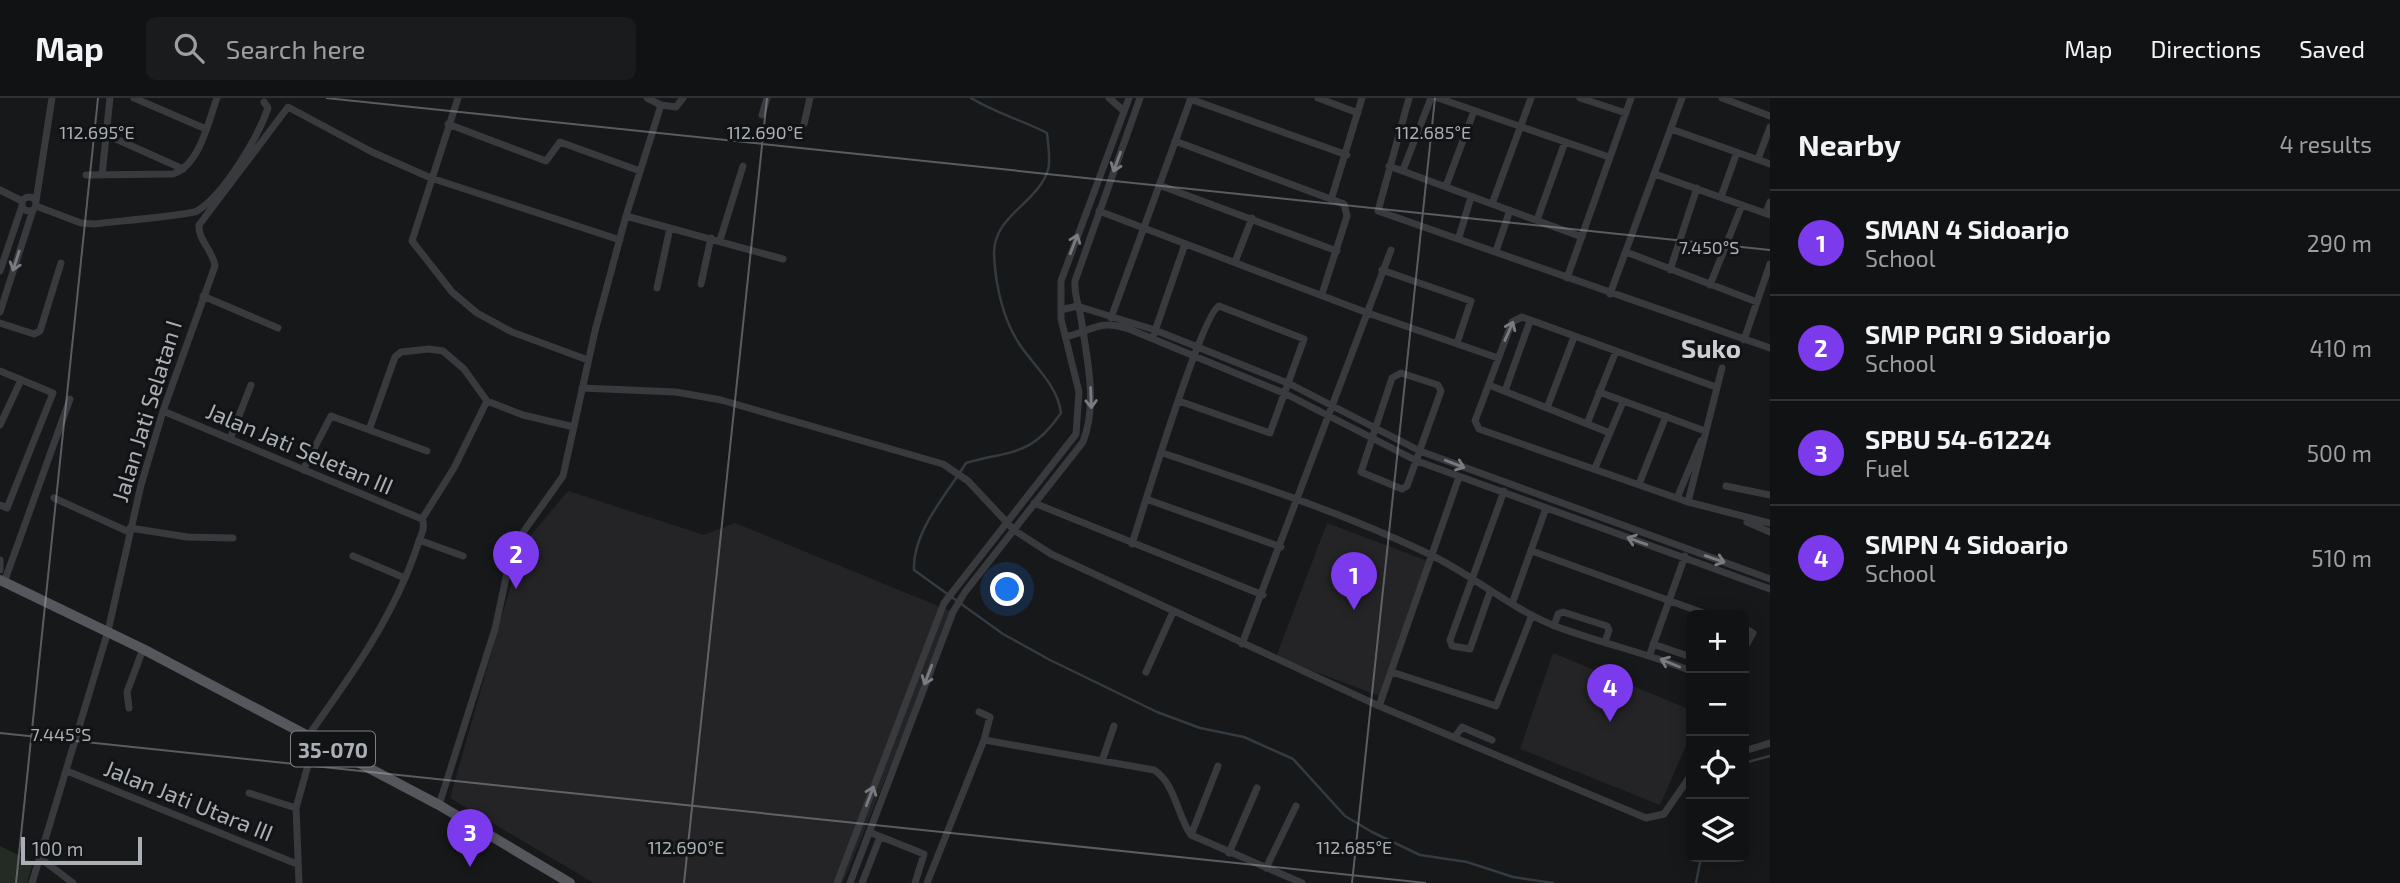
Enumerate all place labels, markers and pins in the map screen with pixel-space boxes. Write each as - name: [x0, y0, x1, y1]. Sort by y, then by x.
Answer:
- pin: 2: [493, 531, 539, 589]
- pin: 1: [1331, 552, 1377, 610]
- pin: 4: [1587, 664, 1633, 722]
- pin: 3: [447, 809, 493, 867]

